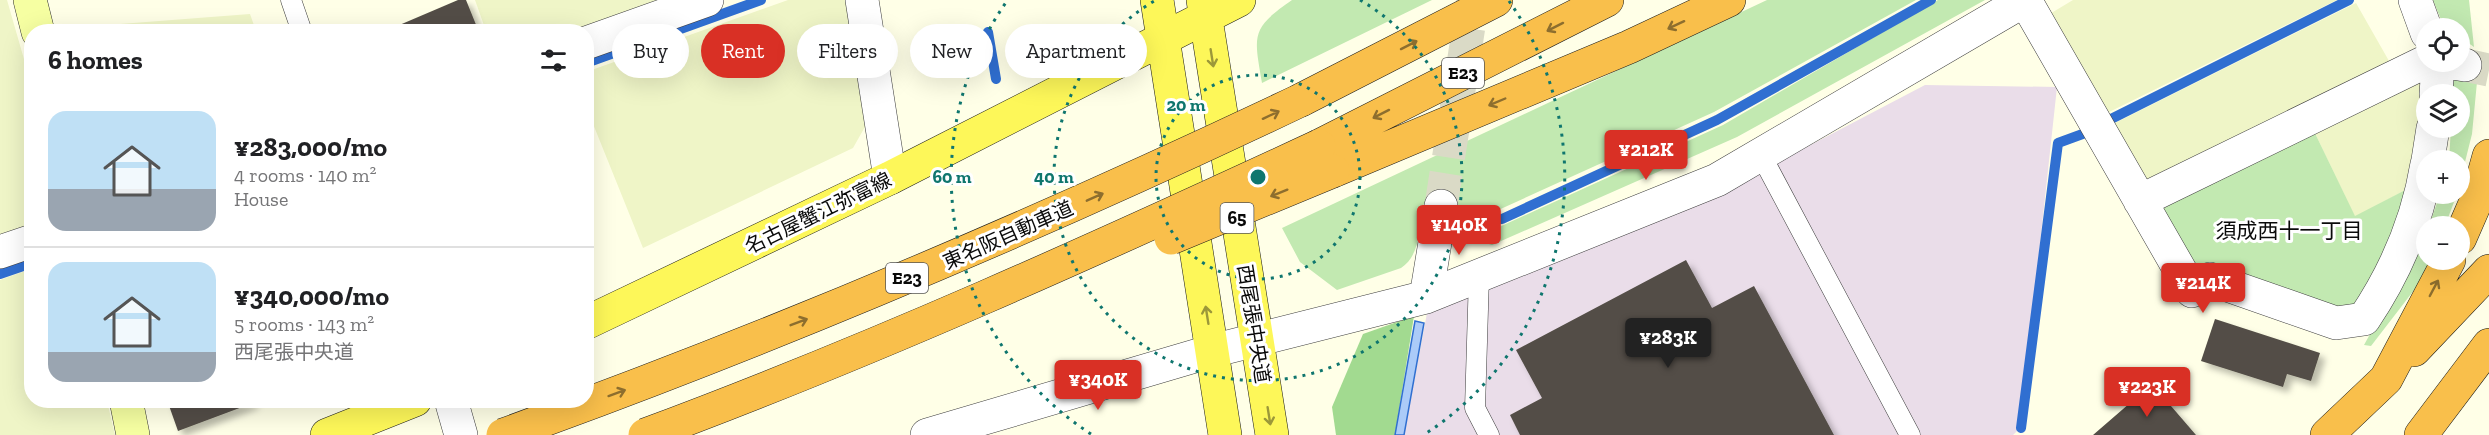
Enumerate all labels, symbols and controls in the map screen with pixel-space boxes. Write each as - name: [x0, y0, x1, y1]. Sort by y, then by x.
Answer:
- map controls: [2416, 18, 2470, 270]
- button: locate: [2416, 18, 2470, 72]
- one-way arrow: [1667, 19, 1685, 31]
- one-way arrow: [1547, 21, 1565, 33]
- chip: Buy: [612, 24, 689, 78]
- chip: Rent: [701, 24, 785, 78]
- chip: Filters: [797, 24, 898, 78]
- chip: New: [910, 24, 993, 78]
- chip: Apartment: [1005, 24, 1147, 78]
- one-way arrow: [1400, 39, 1418, 50]
- text: 6 homes: [48, 44, 143, 76]
- icon: filters: [537, 44, 570, 77]
- one-way arrow: [1207, 47, 1218, 67]
- road number: E23: [1442, 58, 1484, 88]
- button: layers: [2416, 84, 2470, 138]
- text: 20 m: [1166, 94, 1206, 116]
- one-way arrow: [1488, 98, 1506, 109]
- one-way arrow: [1262, 108, 1280, 120]
- one-way arrow: [1373, 109, 1391, 121]
- pin: ¥212K: [1604, 130, 1688, 181]
- text: ¥283,000/mo: [234, 131, 387, 163]
- icon: home: [96, 135, 168, 207]
- text: ¥212K: [1619, 137, 1673, 161]
- button: +: [2416, 150, 2470, 204]
- text: 4 rooms · 140 m²: [234, 163, 376, 187]
- text: 60 m: [932, 166, 972, 188]
- text: 40 m: [1034, 166, 1074, 188]
- street label: 名古屋蟹江弥富線: [741, 167, 895, 259]
- centre of rings: [1248, 167, 1268, 187]
- text: House: [234, 187, 288, 211]
- one-way arrow: [1271, 188, 1289, 199]
- one-way arrow: [1085, 191, 1103, 202]
- street label: 東名阪自動車道: [939, 196, 1077, 274]
- road number: 65: [1220, 203, 1254, 233]
- pin: ¥140K: [1417, 205, 1501, 256]
- text: ¥140K: [1431, 212, 1487, 236]
- button: −: [2416, 216, 2470, 270]
- district label: 須成西十一丁目: [2216, 218, 2363, 243]
- road number: E23: [886, 263, 928, 293]
- street label: 西尾張中央道: [1233, 263, 1275, 385]
- pin: ¥214K: [2161, 263, 2245, 314]
- text: ¥214K: [2175, 270, 2231, 294]
- one-way arrow: [2429, 279, 2440, 297]
- text: ¥340,000/mo: [234, 280, 389, 312]
- icon: home: [96, 286, 168, 358]
- one-way arrow: [1201, 306, 1212, 325]
- text: 5 rooms · 143 m²: [234, 312, 374, 336]
- one-way arrow: [789, 316, 808, 327]
- pin: ¥283K: [1626, 318, 1710, 369]
- text: ¥283K: [1639, 325, 1697, 349]
- text: 西尾張中央道: [234, 340, 354, 364]
- pin: ¥340K: [1056, 360, 1140, 411]
- text: ¥340K: [1069, 367, 1127, 391]
- pin: ¥223K: [2105, 367, 2189, 418]
- text: ¥223K: [2118, 374, 2176, 398]
- one-way arrow: [607, 386, 626, 397]
- one-way arrow: [1263, 406, 1274, 426]

